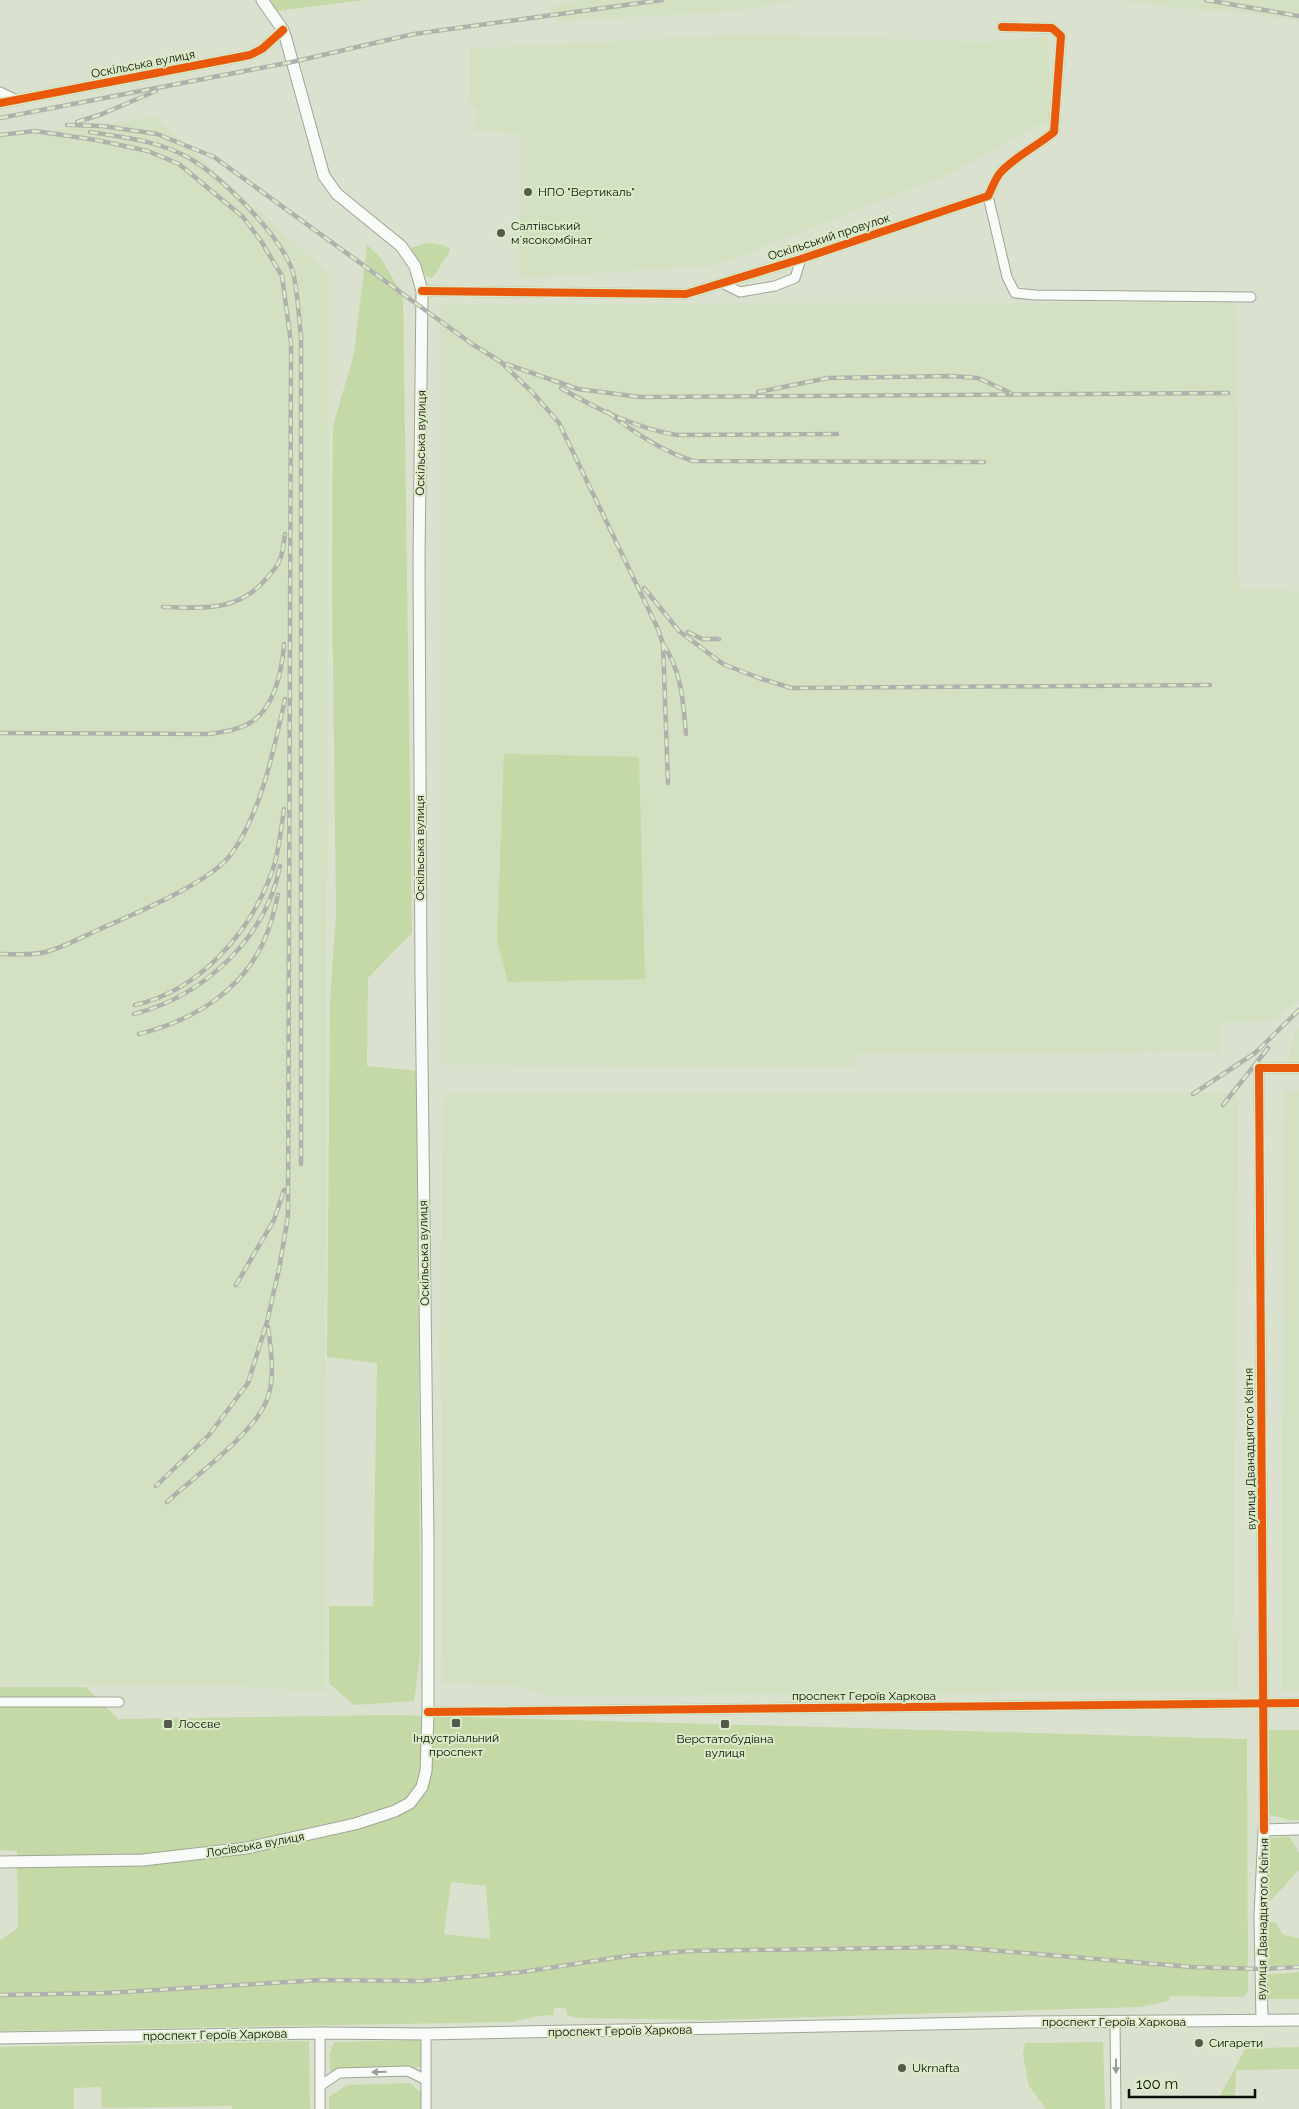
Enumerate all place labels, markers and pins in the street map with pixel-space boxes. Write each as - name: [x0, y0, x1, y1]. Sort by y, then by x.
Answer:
- place label: НПО "Вертикаль": [538, 185, 635, 199]
- marker: НПО "Вертикаль": [522, 186, 534, 198]
- place label: Салтівський мʼясокомбінат: [511, 219, 593, 247]
- marker: Салтівський мʼясокомбінат: [495, 227, 507, 239]
- place label: Лосєве: [178, 1717, 221, 1731]
- marker: Індустріальний проспект: [450, 1717, 462, 1729]
- marker: Лосєве: [162, 1718, 174, 1730]
- marker: Верстатобудівна вулиця: [719, 1718, 731, 1730]
- place label: Індустріальний проспект: [413, 1731, 499, 1759]
- place label: Верстатобудівна вулиця: [676, 1732, 774, 1760]
- place label: Сигарети: [1209, 2036, 1263, 2050]
- marker: Сигарети: [1193, 2037, 1205, 2049]
- place label: Ukrnafta: [912, 2061, 960, 2075]
- marker: Ukrnafta: [896, 2062, 908, 2074]

